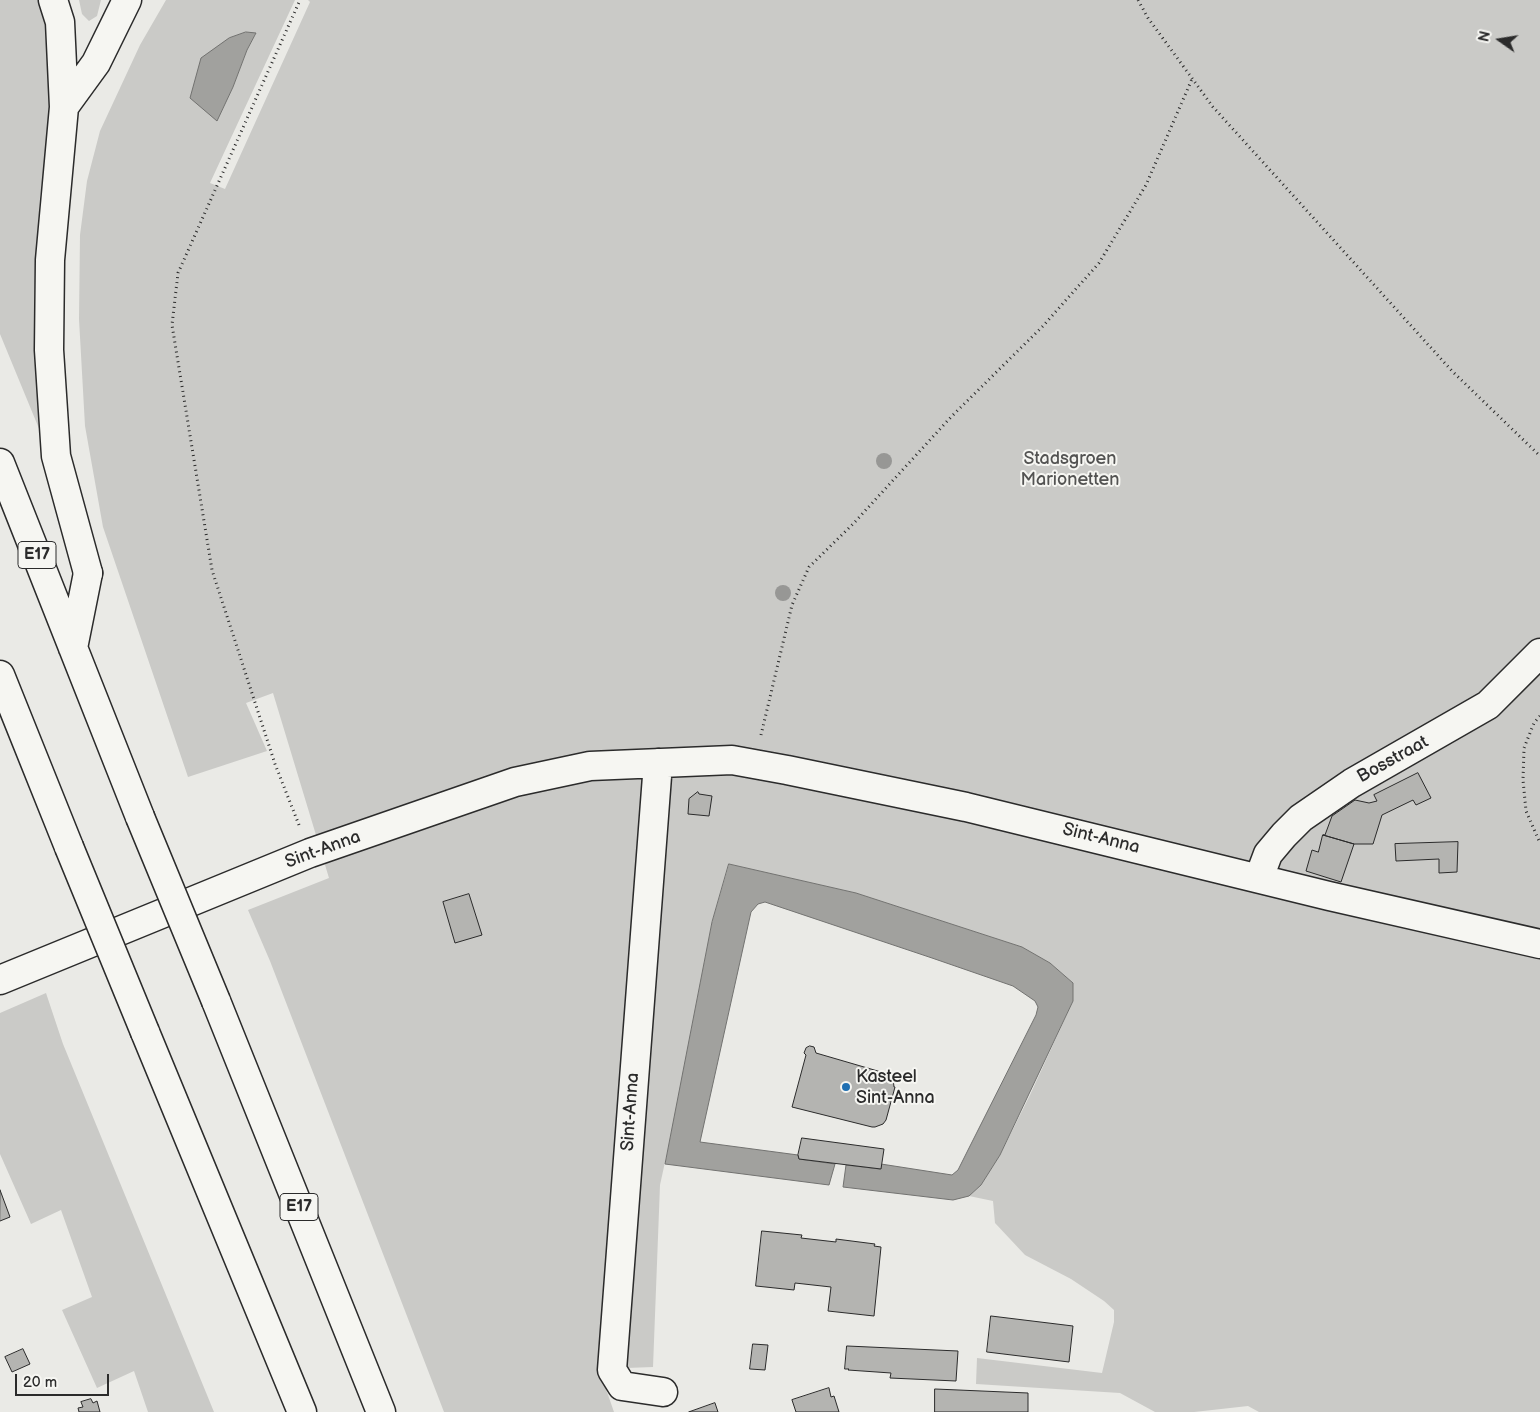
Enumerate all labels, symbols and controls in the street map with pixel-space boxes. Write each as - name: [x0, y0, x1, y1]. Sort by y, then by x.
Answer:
- north arrow: [1475, 15, 1525, 65]
- text: N: [1475, 29, 1494, 44]
- park label: Stadsgroen Marionetten: [1021, 448, 1119, 490]
- road number: E17: [18, 542, 56, 568]
- street label: Bosstraat: [1354, 732, 1432, 788]
- street label: Sint-Anna: [1060, 819, 1142, 859]
- street label: Sint-Anna: [282, 826, 364, 874]
- place label: Kasteel Sint-Anna: [856, 1066, 935, 1108]
- street label: Sint-Anna: [617, 1072, 645, 1152]
- marker: Kasteel Sint-Anna: [840, 1081, 852, 1093]
- road number: E17: [280, 1194, 318, 1220]
- scale bar: [18, 1364, 111, 1396]
- text: 20 m: [23, 1373, 57, 1392]

